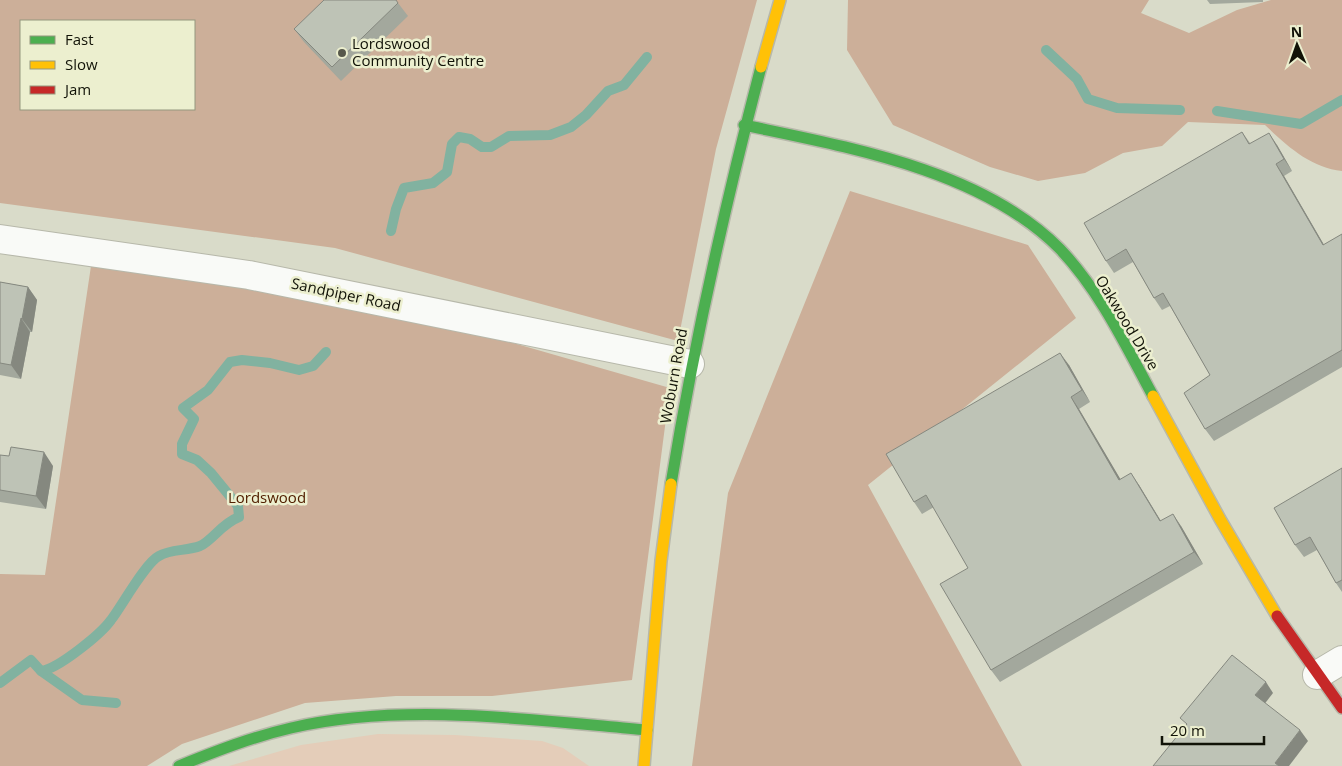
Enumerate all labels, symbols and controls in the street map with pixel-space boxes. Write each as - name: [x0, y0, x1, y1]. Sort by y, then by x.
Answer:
- legend: [20, 20, 195, 110]
- north arrow: [1272, 20, 1322, 70]
- text: N: [1291, 22, 1303, 41]
- text: Fast: [65, 29, 94, 49]
- place label: Lordswood Community Centre: [352, 33, 484, 70]
- marker: Lordswood Community Centre: [336, 47, 348, 59]
- text: Slow: [65, 54, 98, 74]
- text: Jam: [63, 79, 91, 99]
- street label: Oakwood Drive: [1092, 271, 1164, 374]
- street label: Sandpiper Road: [290, 273, 403, 315]
- street label: Woburn Road: [655, 327, 691, 425]
- park label: Lordswood: [228, 487, 306, 507]
- scale bar: [1162, 714, 1264, 746]
- text: 20 m: [1170, 720, 1205, 740]

